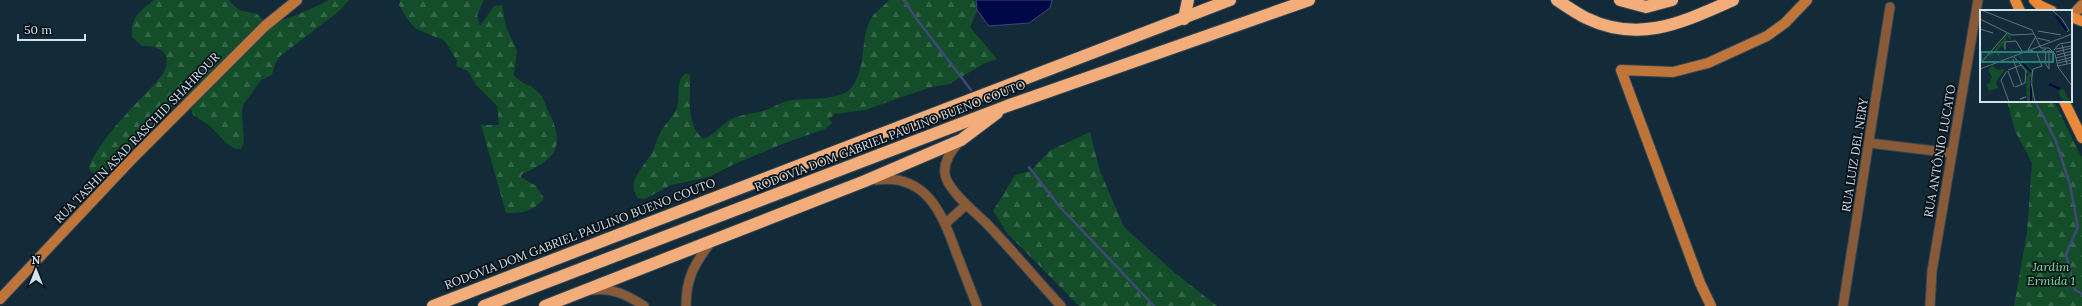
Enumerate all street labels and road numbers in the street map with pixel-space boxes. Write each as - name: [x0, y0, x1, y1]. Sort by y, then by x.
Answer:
- street label: RUA TASHIN ASAD RASCHID SHAHROUR: [51, 49, 223, 226]
- street label: RODOVIA DOM GABRIEL PAULINO BUENO COUTO: [752, 77, 1027, 194]
- street label: RUA ANTÔNIO LUCATO: [1920, 83, 1959, 219]
- street label: RUA LUIZ DEL NERY: [1838, 96, 1871, 213]
- street label: RODOVIA DOM GABRIEL PAULINO BUENO COUTO: [442, 175, 717, 292]

